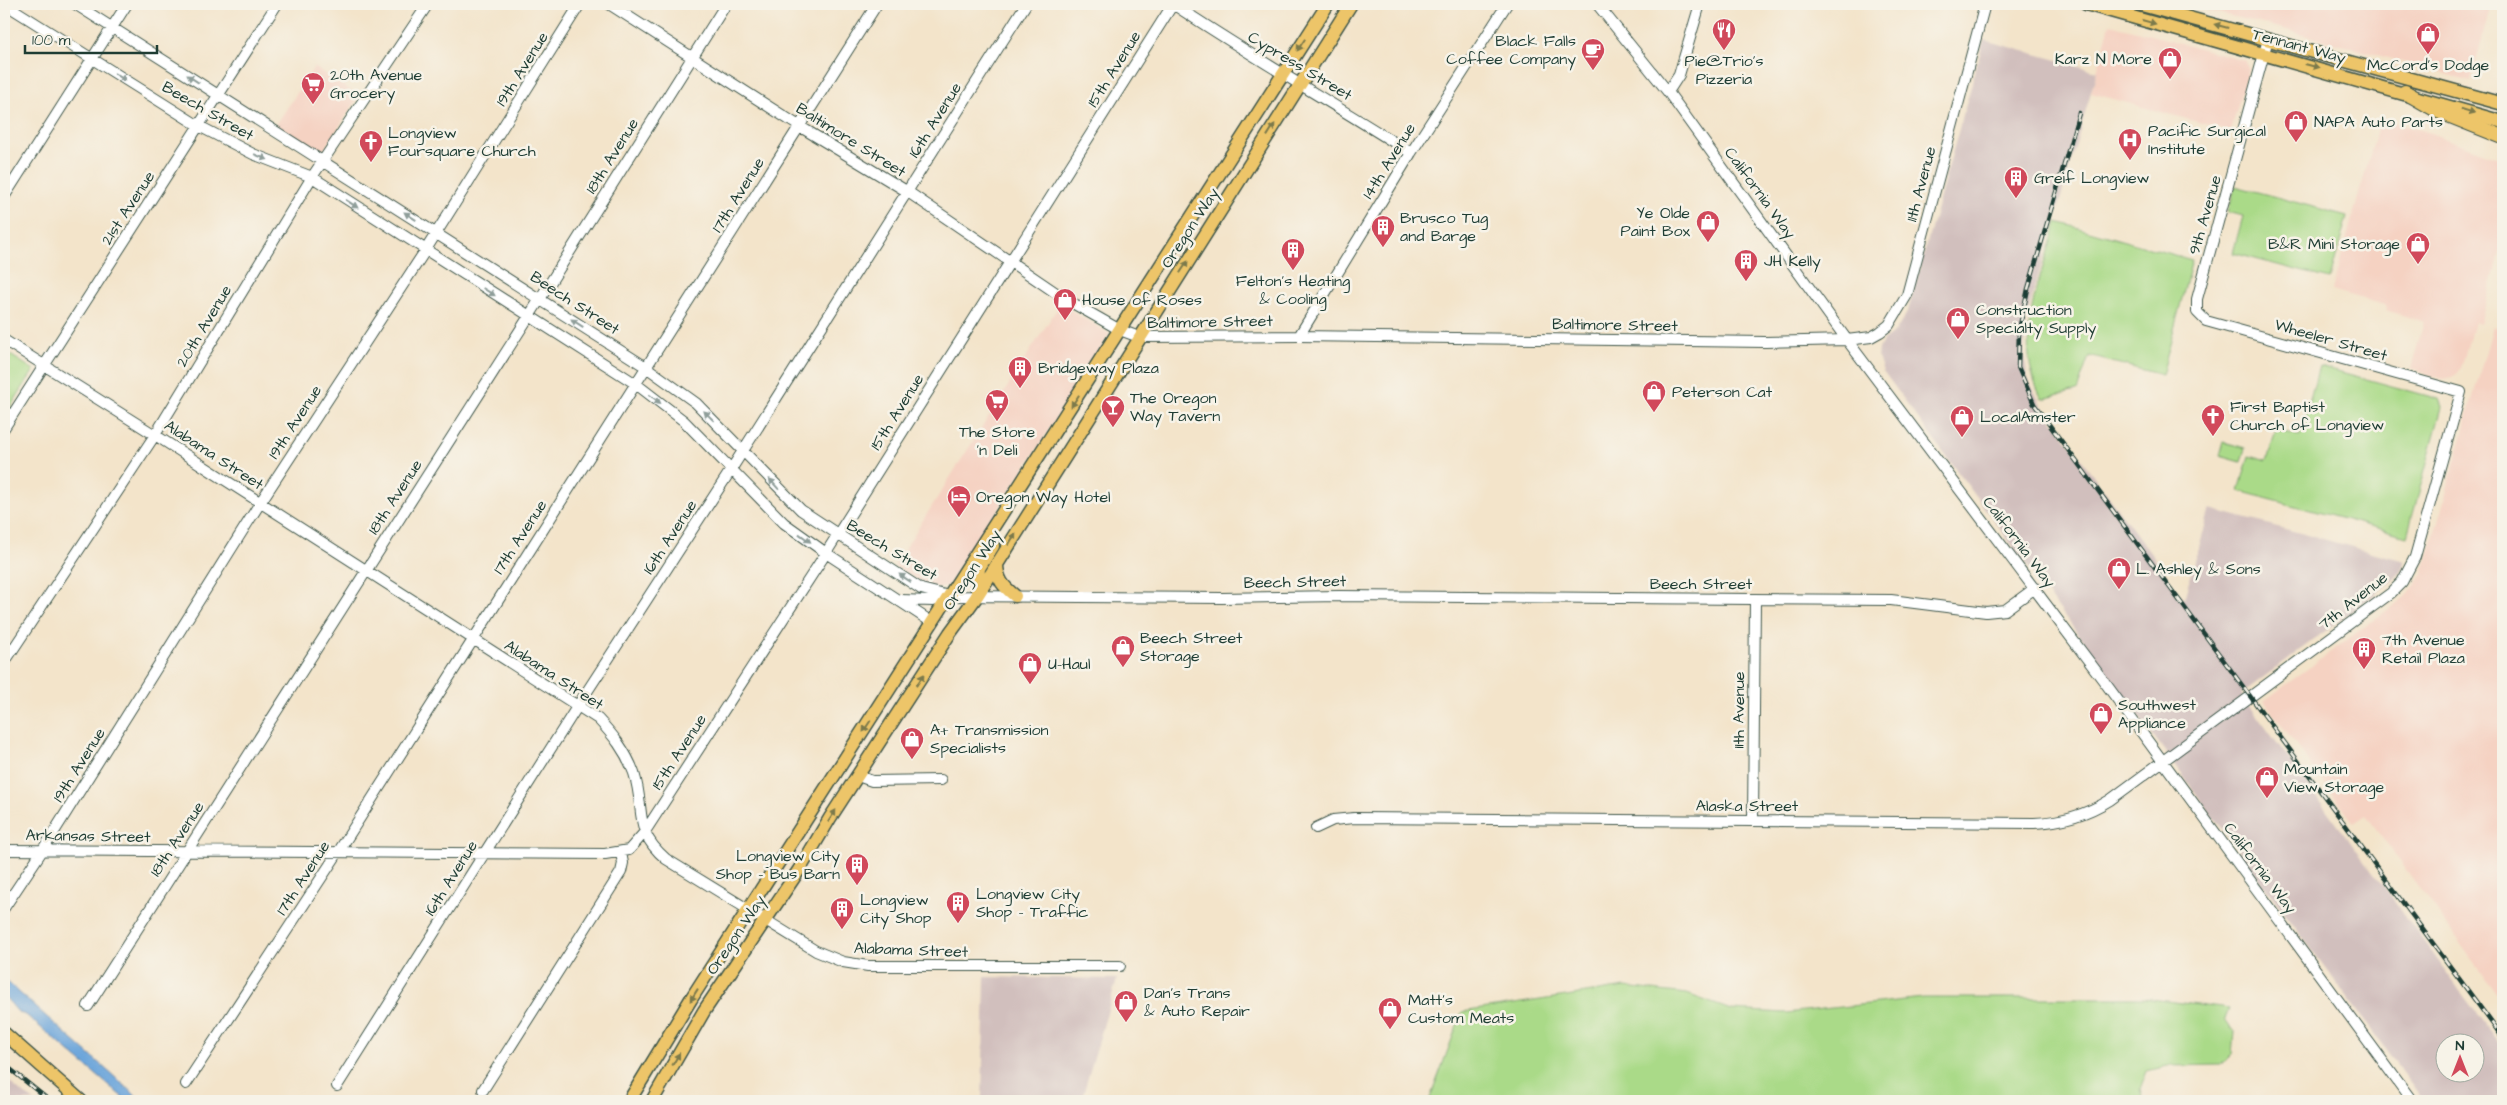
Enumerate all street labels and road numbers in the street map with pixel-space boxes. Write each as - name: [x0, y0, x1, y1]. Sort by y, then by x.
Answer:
- street label: Tennant Way: [2250, 23, 2348, 70]
- street label: 15th Avenue: [1082, 26, 1146, 111]
- street label: Cypress Street: [1243, 26, 1357, 107]
- street label: 19th Avenue: [490, 27, 554, 110]
- street label: Beech Street: [158, 76, 258, 146]
- street label: 16th Avenue: [903, 78, 967, 162]
- street label: Baltimore Street: [792, 97, 911, 183]
- street label: 18th Avenue: [580, 114, 644, 198]
- street label: 14th Avenue: [1357, 119, 1421, 203]
- street label: California Way: [1718, 143, 1801, 244]
- street label: 11th Avenue: [1900, 144, 1942, 224]
- street label: 17th Avenue: [706, 153, 770, 237]
- street label: 21st Avenue: [96, 166, 160, 249]
- street label: 9th Avenue: [2183, 172, 2227, 257]
- street label: Oregon Way: [1156, 183, 1225, 273]
- street label: Beech Street: [526, 266, 624, 340]
- street label: 20th Avenue: [171, 281, 237, 371]
- street label: Baltimore Street: [1147, 310, 1274, 334]
- street label: Baltimore Street: [1552, 313, 1679, 337]
- street label: Wheeler Street: [2272, 313, 2390, 367]
- street label: 15th Avenue: [865, 369, 929, 454]
- street label: 19th Avenue: [263, 381, 327, 463]
- street label: Alabama Street: [160, 415, 268, 496]
- street label: 18th Avenue: [363, 455, 428, 539]
- street label: California Way: [1977, 492, 2061, 593]
- street label: 17th Avenue: [488, 495, 552, 578]
- street label: 16th Avenue: [638, 495, 703, 579]
- street label: Beech Street: [842, 514, 942, 586]
- street label: Oregon Way: [938, 525, 1007, 615]
- street label: 7th Avenue: [2314, 567, 2393, 635]
- street label: Beech Street: [1244, 570, 1347, 594]
- street label: Beech Street: [1650, 573, 1753, 595]
- street label: Alabama Street: [500, 635, 608, 716]
- street label: 11th Avenue: [1728, 671, 1750, 748]
- street label: 15th Avenue: [646, 710, 712, 794]
- street label: 19th Avenue: [47, 723, 111, 806]
- street label: Alaska Street: [1696, 795, 1799, 817]
- street label: 18th Avenue: [145, 797, 210, 881]
- street label: California Way: [2218, 818, 2302, 919]
- street label: Arkansas Street: [25, 824, 151, 848]
- street label: 17th Avenue: [271, 836, 335, 919]
- street label: 16th Avenue: [419, 836, 483, 920]
- street label: Oregon Way: [701, 891, 772, 980]
- street label: Alabama Street: [853, 937, 969, 963]

